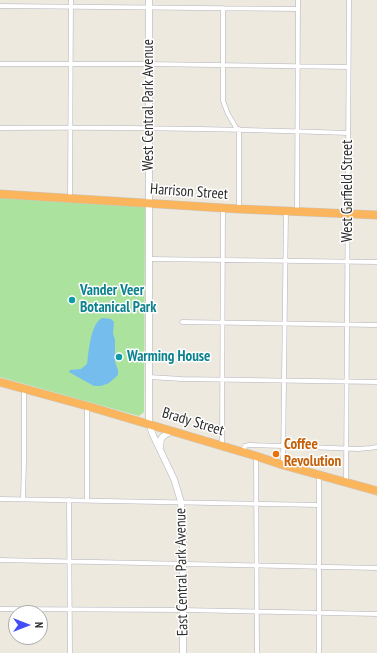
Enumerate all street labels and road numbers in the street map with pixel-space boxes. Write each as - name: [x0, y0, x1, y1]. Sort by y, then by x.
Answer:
- street label: West Central Park Avenue: [140, 39, 158, 171]
- street label: West Garfield Street: [339, 140, 357, 242]
- street label: Harrison Street: [150, 180, 228, 204]
- street label: Brady Street: [160, 404, 226, 440]
- street label: East Central Park Avenue: [172, 508, 192, 636]

